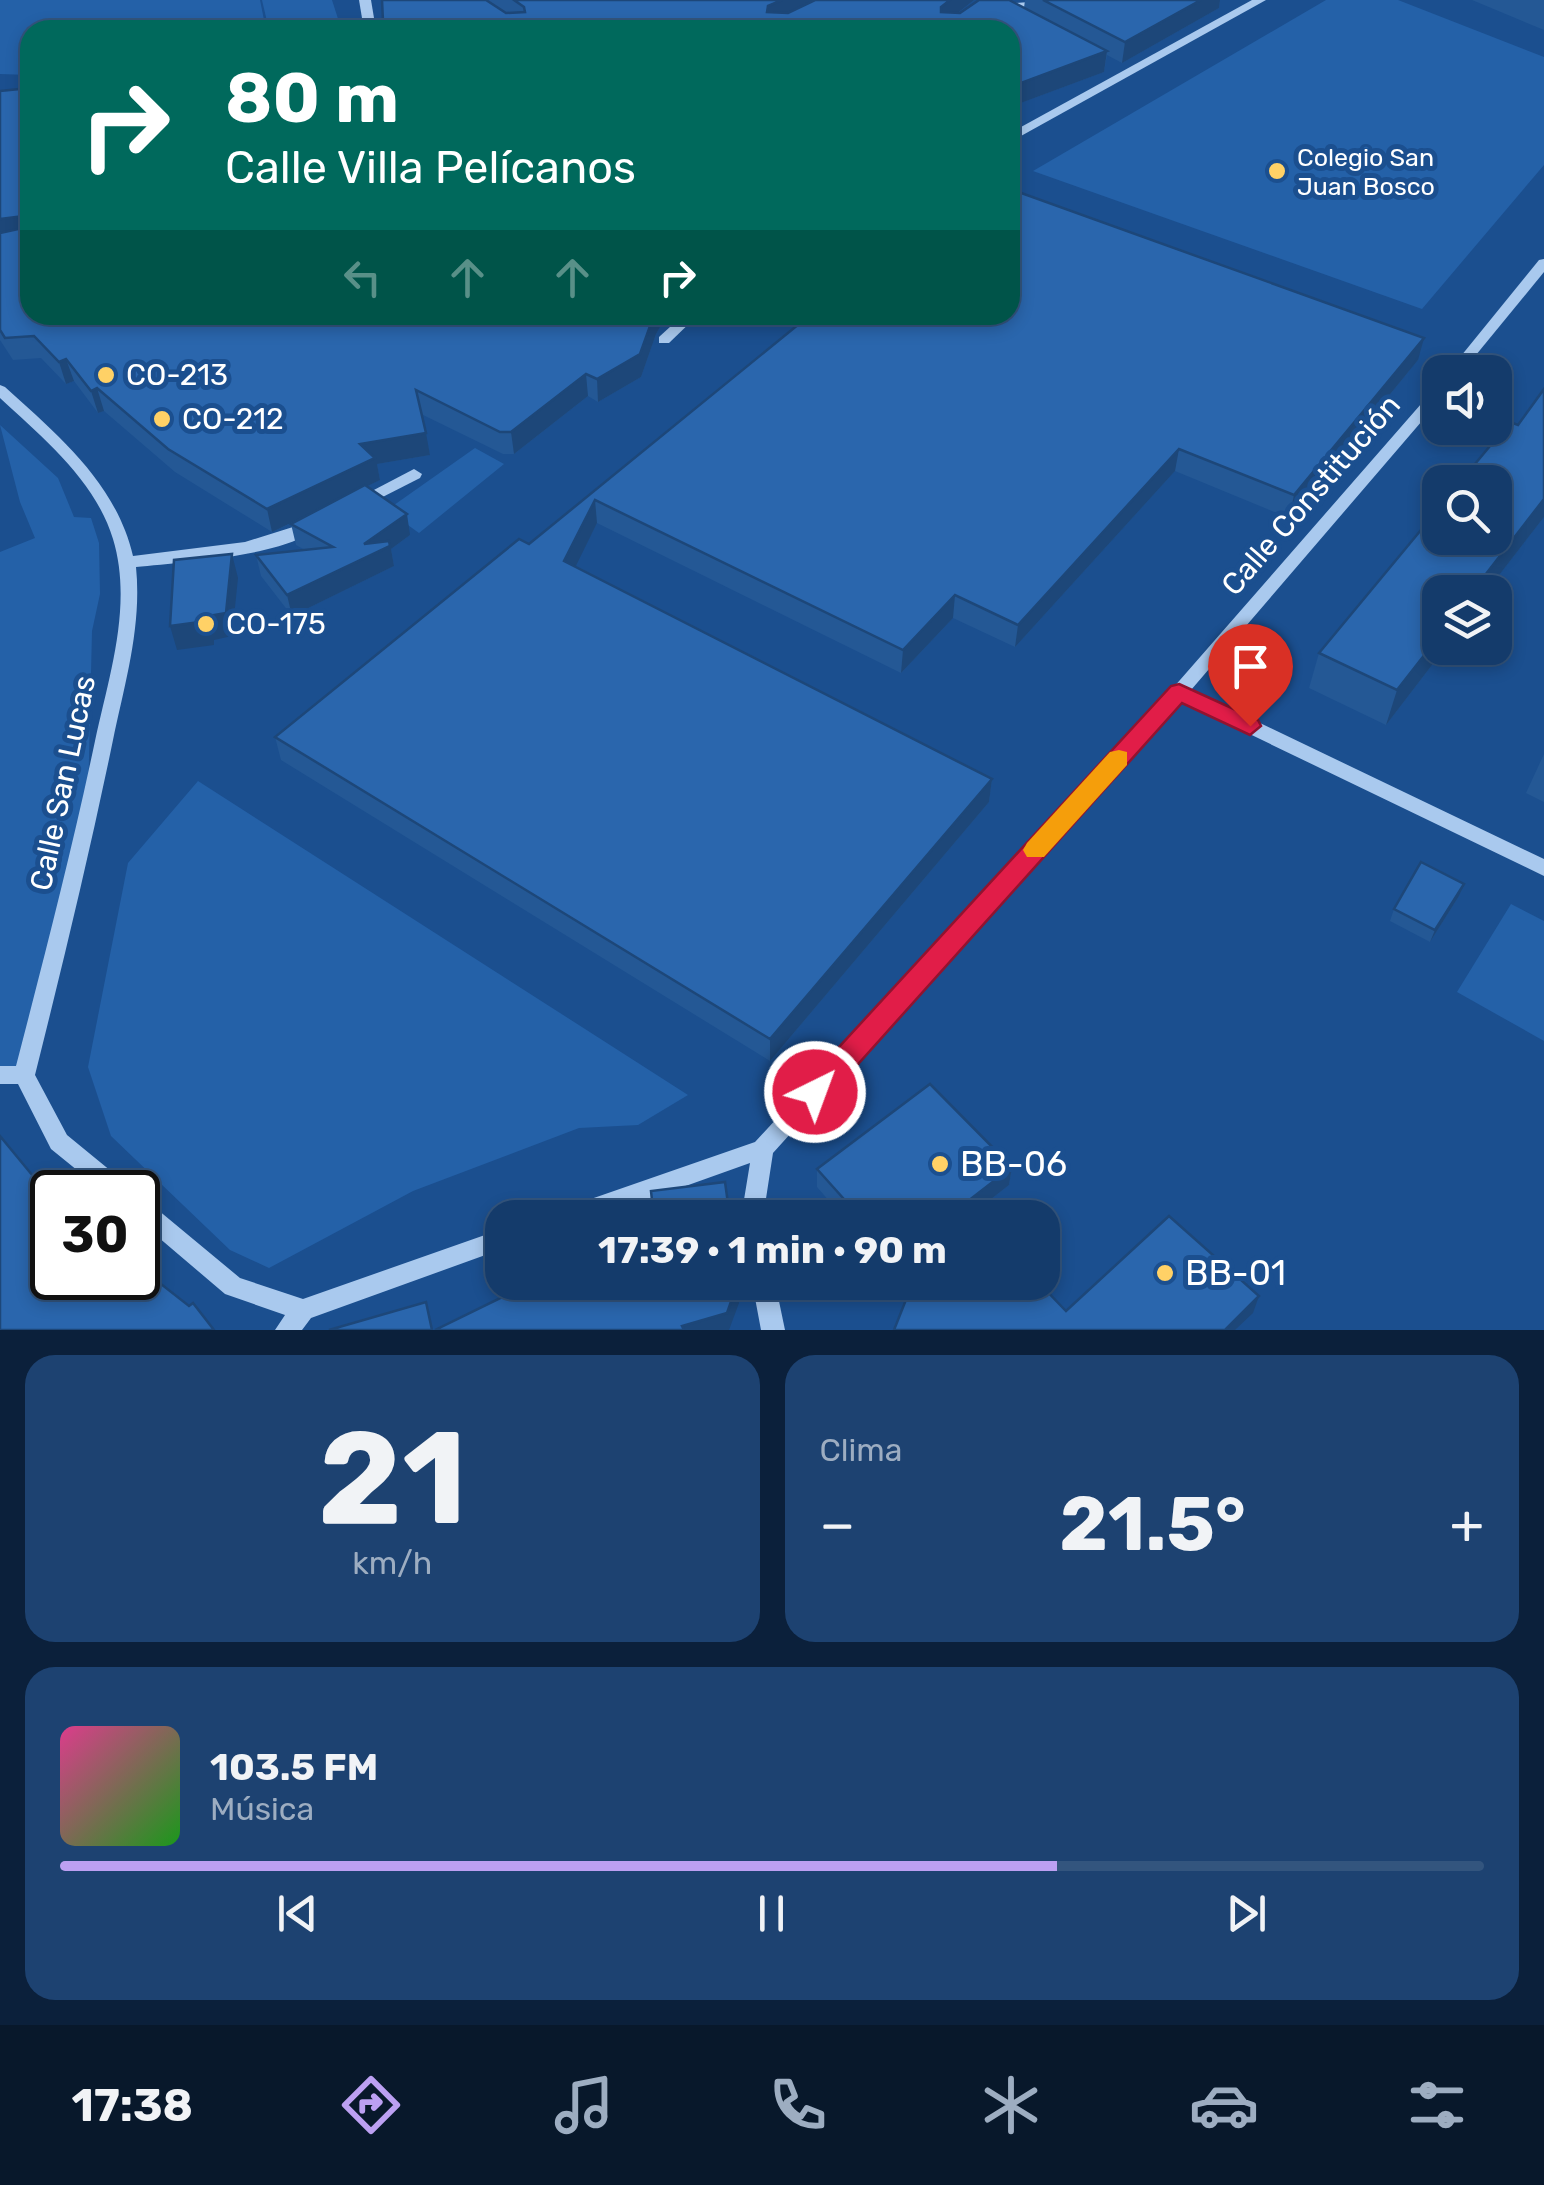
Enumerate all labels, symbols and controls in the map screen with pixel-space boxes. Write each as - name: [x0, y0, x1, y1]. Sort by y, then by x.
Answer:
- text: 80 m: [225, 57, 399, 140]
- icon: right: [60, 60, 190, 190]
- text: Calle Villa Pelícanos: [225, 141, 636, 194]
- place label: Colegio San Juan Bosco: [1297, 143, 1435, 201]
- marker: Colegio San Juan Bosco: [1266, 160, 1288, 182]
- icon: left: [335, 250, 390, 305]
- icon: ahead: [440, 250, 495, 305]
- icon: ahead: [545, 250, 600, 305]
- icon: right: [650, 250, 705, 305]
- map controls: [1422, 355, 1512, 665]
- button: sound: [1422, 355, 1512, 445]
- place label: CO-213: [126, 357, 228, 393]
- marker: CO-213: [95, 364, 117, 386]
- street label: Calle Constitución: [1214, 387, 1408, 603]
- place label: CO-212: [182, 401, 284, 437]
- marker: CO-212: [151, 408, 173, 430]
- button: search: [1422, 465, 1512, 555]
- button: layers: [1422, 575, 1512, 665]
- place label: CO-175: [226, 606, 326, 642]
- marker: CO-175: [195, 613, 217, 635]
- pin: [1208, 624, 1293, 727]
- icon: arrive: [1223, 639, 1278, 694]
- street label: Calle San Lucas: [23, 672, 103, 894]
- position arrow: [763, 1040, 867, 1144]
- place label: BB-06: [960, 1143, 1067, 1185]
- marker: BB-06: [929, 1153, 951, 1175]
- speed limit sign: 30: [30, 1170, 160, 1300]
- text: 17:39 · 1 min · 90 m: [598, 1227, 947, 1273]
- place label: BB-01: [1185, 1252, 1286, 1294]
- marker: BB-01: [1154, 1262, 1176, 1284]
- text: 21: [318, 1401, 467, 1556]
- text: Clima: [820, 1431, 902, 1469]
- text: 21.5°: [1059, 1480, 1246, 1569]
- text: −: [820, 1492, 855, 1557]
- text: +: [1450, 1492, 1484, 1557]
- text: km/h: [352, 1544, 432, 1582]
- text: 103.5 FM: [210, 1744, 378, 1790]
- text: Música: [210, 1790, 314, 1828]
- icon: previous: [270, 1886, 325, 1941]
- icon: pause: [744, 1886, 799, 1941]
- icon: next: [1219, 1886, 1274, 1941]
- icon: directions: [336, 2070, 406, 2140]
- icon: music: [549, 2070, 619, 2140]
- icon: phone: [763, 2070, 833, 2140]
- icon: climate: [976, 2070, 1046, 2140]
- icon: car: [1189, 2070, 1259, 2140]
- icon: filters: [1402, 2070, 1472, 2140]
- text: 17:38: [72, 2079, 193, 2132]

